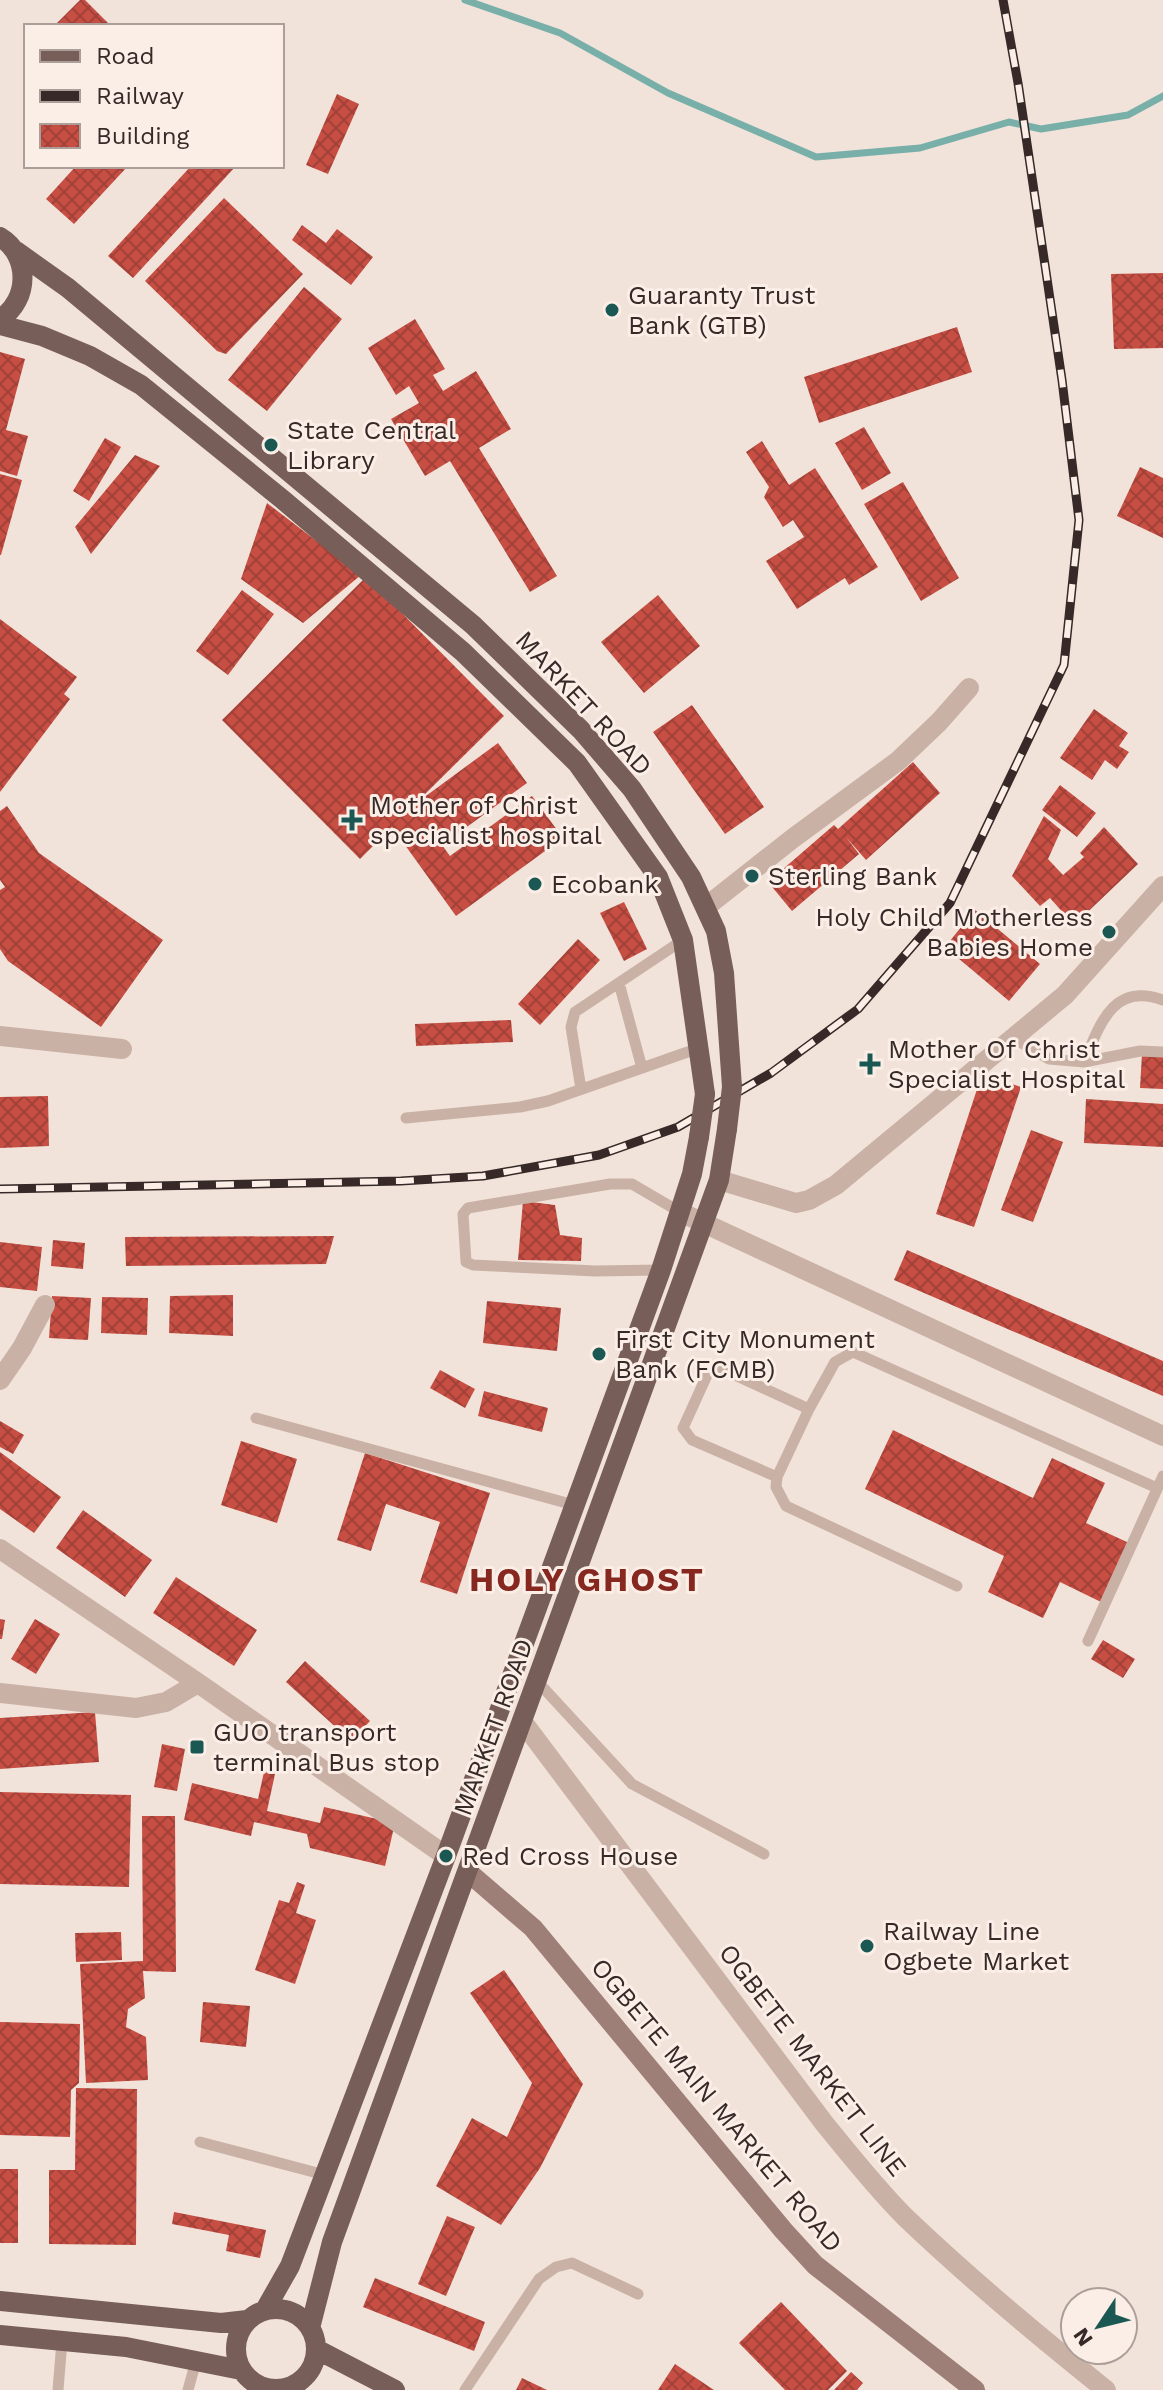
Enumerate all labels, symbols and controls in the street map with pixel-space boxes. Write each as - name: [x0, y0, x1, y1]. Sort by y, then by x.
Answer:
- legend: [24, 24, 284, 168]
- text: Road: [96, 42, 155, 70]
- text: Railway: [96, 82, 185, 110]
- text: Building: [96, 122, 189, 150]
- place label: Guaranty Trust Bank (GTB): [628, 280, 816, 340]
- marker: Guaranty Trust Bank (GTB): [603, 301, 621, 319]
- place label: State Central Library: [287, 415, 456, 475]
- marker: State Central Library: [262, 436, 280, 454]
- street label: MARKET ROAD: [510, 625, 658, 781]
- place label: Mother of Christ specialist hospital: [370, 790, 602, 850]
- marker: Mother of Christ specialist hospital: [341, 809, 363, 831]
- place label: Sterling Bank: [768, 861, 938, 891]
- marker: Sterling Bank: [743, 867, 761, 885]
- place label: Ecobank: [551, 869, 659, 899]
- marker: Ecobank: [526, 875, 544, 893]
- place label: Holy Child Motherless Babies Home: [815, 902, 1093, 962]
- marker: Holy Child Motherless Babies Home: [1100, 923, 1118, 941]
- place label: Mother Of Christ Specialist Hospital: [888, 1034, 1125, 1094]
- marker: Mother Of Christ Specialist Hospital: [859, 1053, 881, 1075]
- place label: First City Monument Bank (FCMB): [615, 1324, 875, 1384]
- marker: First City Monument Bank (FCMB): [590, 1345, 608, 1363]
- district label: HOLY GHOST: [469, 1559, 705, 1599]
- street label: MARKET ROAD: [447, 1634, 539, 1820]
- place label: GUO transport terminal Bus stop: [213, 1717, 440, 1777]
- marker: GUO transport terminal Bus stop: [188, 1738, 206, 1756]
- place label: Red Cross House: [462, 1841, 678, 1871]
- marker: Red Cross House: [437, 1847, 455, 1865]
- place label: Railway Line Ogbete Market: [883, 1916, 1069, 1976]
- marker: Railway Line Ogbete Market: [858, 1937, 876, 1955]
- street label: OGBETE MARKET LINE: [713, 1938, 913, 2182]
- street label: OGBETE MAIN MARKET ROAD: [585, 1952, 849, 2258]
- north arrow: [1059, 2286, 1139, 2366]
- text: N: [1068, 2323, 1098, 2351]

